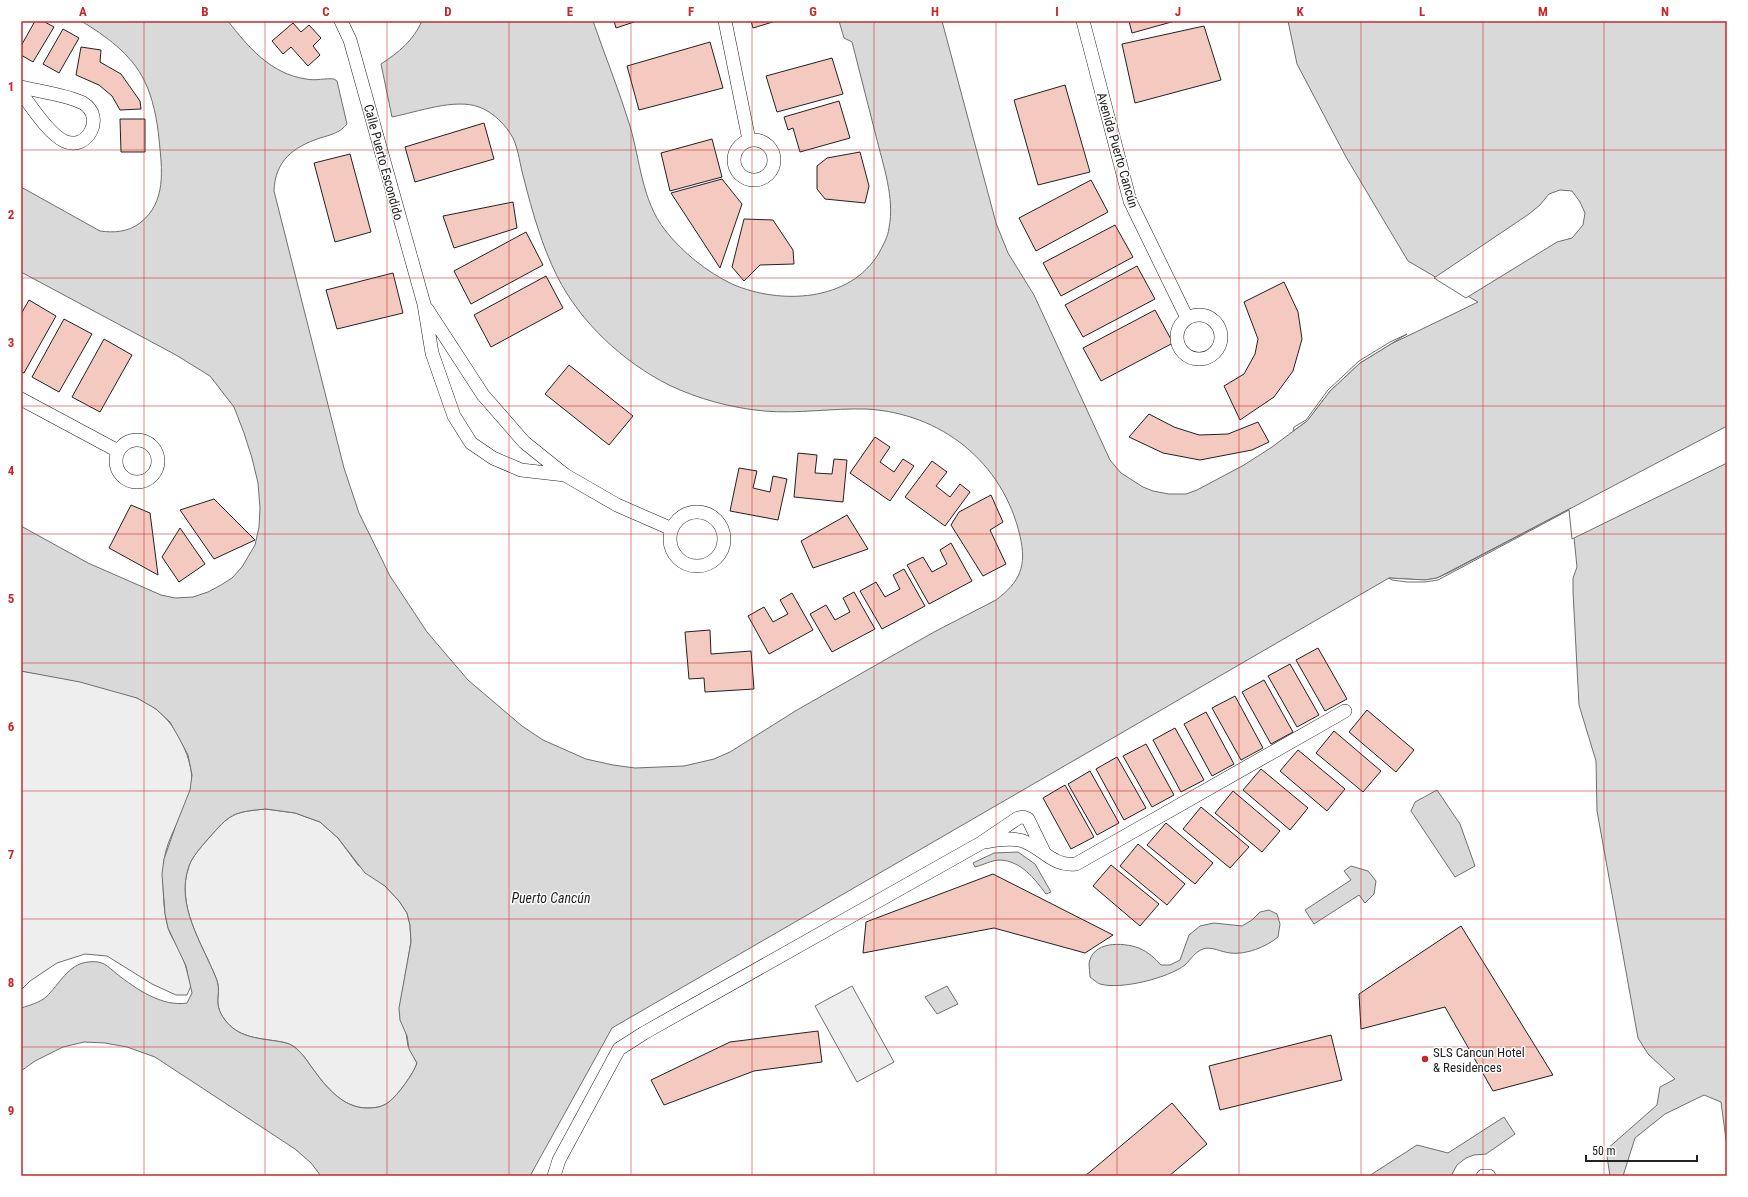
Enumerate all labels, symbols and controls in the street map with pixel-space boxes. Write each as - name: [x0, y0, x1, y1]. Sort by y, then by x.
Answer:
- text: A: [79, 4, 87, 19]
- text: B: [201, 4, 209, 19]
- text: C: [322, 4, 330, 19]
- text: D: [444, 4, 452, 19]
- text: E: [567, 4, 574, 19]
- text: F: [688, 4, 694, 19]
- text: G: [809, 4, 817, 19]
- text: H: [931, 4, 939, 19]
- text: I: [1055, 4, 1059, 19]
- text: J: [1175, 4, 1181, 19]
- text: K: [1296, 4, 1304, 19]
- text: L: [1419, 4, 1425, 19]
- text: M: [1538, 4, 1548, 19]
- text: N: [1661, 4, 1669, 19]
- text: 1: [8, 79, 14, 94]
- street label: Avenida Puerto Cancún: [1094, 91, 1141, 210]
- street label: Calle Puerto Escondido: [361, 103, 406, 222]
- text: 2: [8, 207, 15, 222]
- text: 3: [8, 335, 14, 350]
- text: 4: [8, 463, 15, 478]
- text: 5: [8, 591, 15, 606]
- text: 6: [8, 719, 15, 734]
- text: 7: [8, 847, 15, 862]
- water label: Puerto Cancún: [511, 890, 591, 906]
- text: 8: [8, 975, 14, 990]
- place label: SLS Cancun Hotel & Residences: [1433, 1045, 1525, 1075]
- marker: SLS Cancun Hotel & Residences: [1420, 1054, 1430, 1064]
- text: 9: [8, 1103, 14, 1118]
- scale bar: [1586, 1137, 1697, 1163]
- text: 50 m: [1592, 1144, 1616, 1158]

